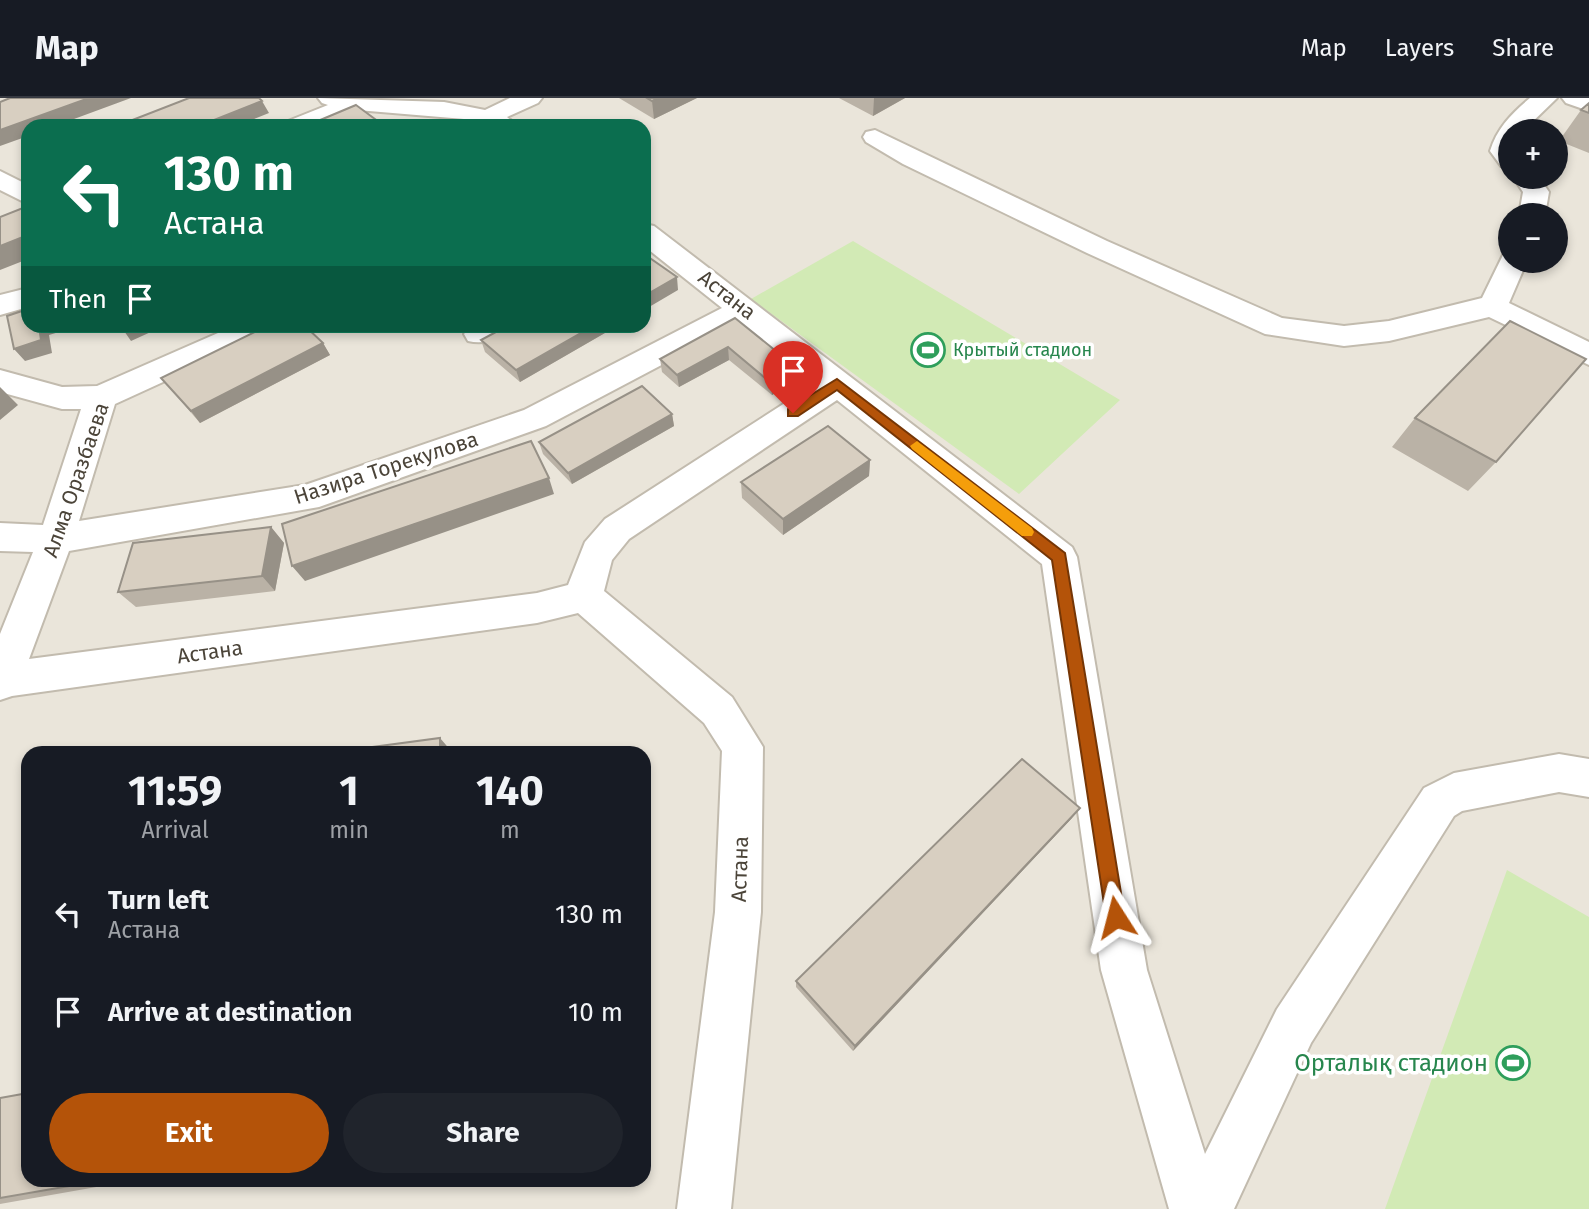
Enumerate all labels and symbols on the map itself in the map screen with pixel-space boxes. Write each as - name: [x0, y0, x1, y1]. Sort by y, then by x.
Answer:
- street label: Астана: [693, 264, 761, 326]
- sports icon: Крытый стадион: [909, 331, 947, 369]
- place label: Крытый стадион: [953, 339, 1092, 361]
- pin: [763, 341, 823, 413]
- street label: Алма Оразбаева: [37, 399, 115, 561]
- street label: Назира Торекулова: [291, 426, 481, 510]
- street label: Астана: [176, 635, 244, 669]
- street label: Астана: [726, 836, 754, 902]
- position arrow: [1079, 880, 1153, 954]
- sports icon: Орталық стадион: [1494, 1044, 1532, 1082]
- place label: Орталық стадион: [1294, 1049, 1488, 1077]

